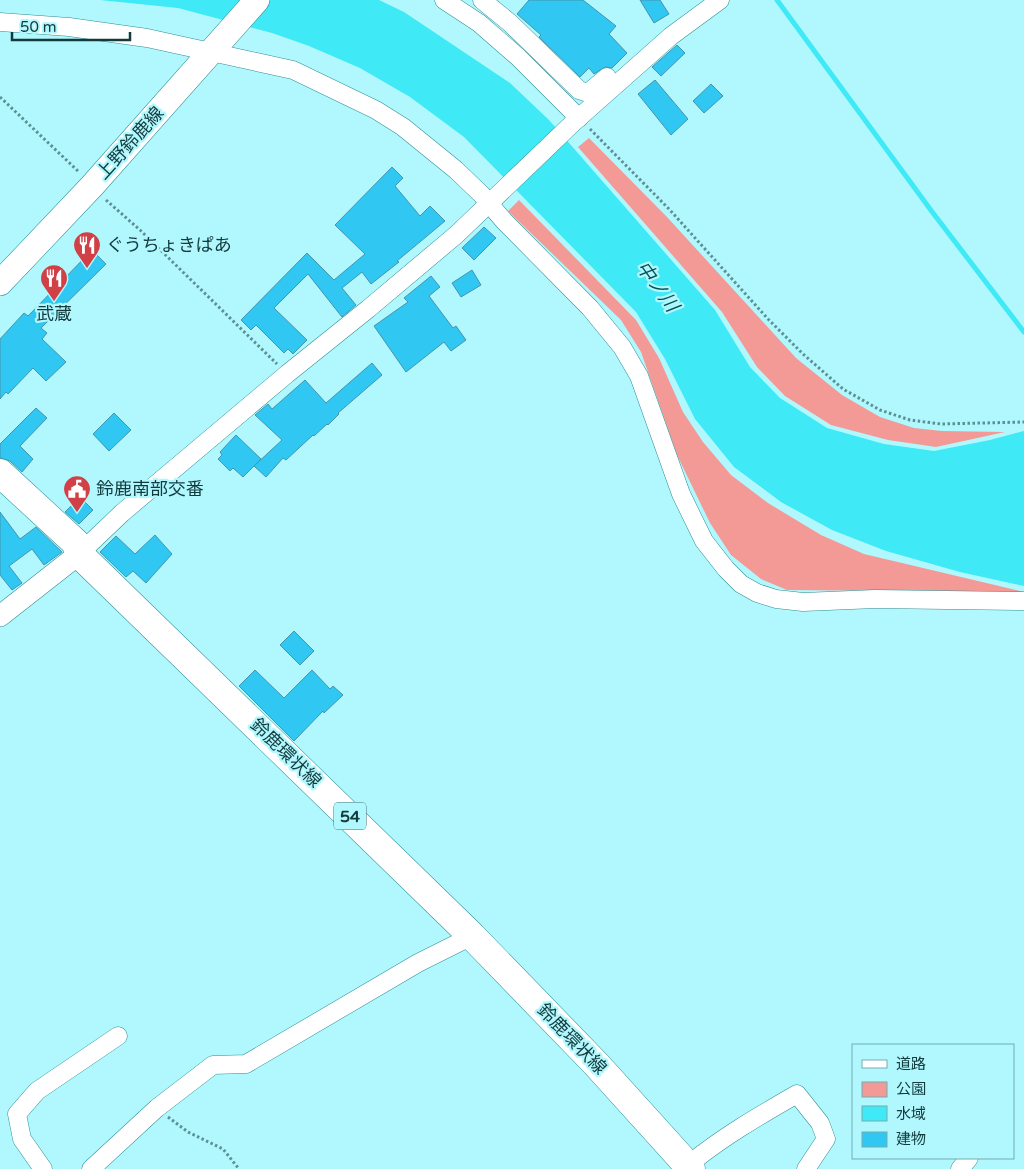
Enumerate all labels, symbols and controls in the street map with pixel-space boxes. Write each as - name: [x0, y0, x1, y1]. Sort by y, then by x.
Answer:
- scale bar: [12, 10, 130, 42]
- text: 50 m: [20, 18, 57, 36]
- street label: 上野鈴鹿線: [92, 102, 168, 184]
- restaurant icon: ぐうちょきぱあ: [72, 230, 102, 269]
- place label: ぐうちょきぱあ: [106, 234, 232, 256]
- water label: 中ノ川: [632, 257, 684, 318]
- restaurant icon: 武蔵: [39, 263, 69, 302]
- place label: 武蔵: [36, 303, 72, 325]
- public building icon: 鈴鹿南部交番: [62, 474, 92, 513]
- place label: 鈴鹿南部交番: [96, 478, 204, 500]
- street label: 鈴鹿環状線: [246, 714, 326, 792]
- road number: 54: [334, 802, 366, 829]
- street label: 鈴鹿環状線: [533, 999, 611, 1079]
- legend: [852, 1044, 1014, 1159]
- text: 道路: [896, 1055, 926, 1073]
- text: 公園: [896, 1080, 926, 1098]
- text: 水域: [896, 1105, 926, 1123]
- text: 建物: [896, 1130, 926, 1148]

